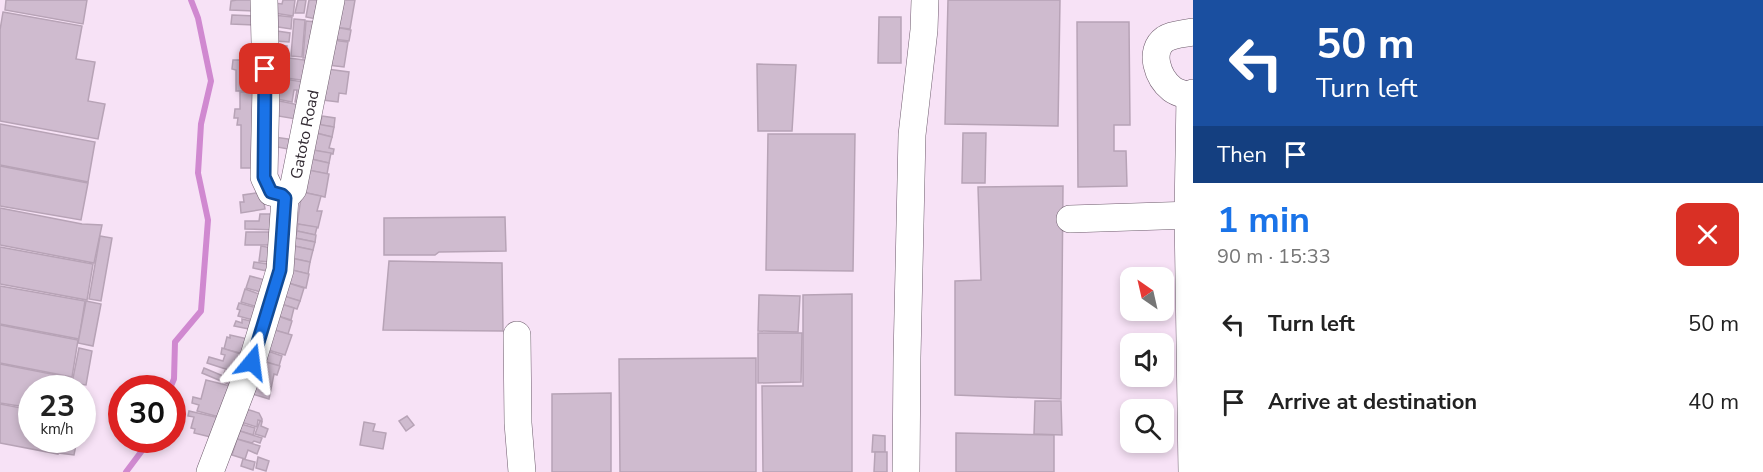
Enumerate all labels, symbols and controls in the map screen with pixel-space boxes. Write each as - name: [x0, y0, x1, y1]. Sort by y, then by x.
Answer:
- text: 50 m: [1316, 16, 1415, 73]
- icon: left: [1217, 24, 1295, 102]
- pin: [239, 43, 290, 94]
- icon: arrive: [248, 52, 281, 85]
- text: Turn left: [1316, 70, 1417, 107]
- street label: Gatoto Road: [285, 88, 325, 181]
- icon: arrive: [1279, 138, 1312, 171]
- text: Then: [1217, 140, 1267, 170]
- text: 1 min: [1217, 196, 1310, 245]
- button: close: [1676, 203, 1739, 266]
- text: 90 m · 15:33: [1217, 243, 1331, 270]
- north arrow: [1120, 267, 1174, 321]
- map controls: [1120, 267, 1174, 453]
- icon: left: [1217, 308, 1250, 341]
- text: Turn left: [1268, 309, 1355, 339]
- text: 50 m: [1688, 309, 1739, 339]
- position arrow: [220, 330, 284, 394]
- button: sound: [1120, 333, 1174, 387]
- speed limit sign: 30: [108, 375, 186, 453]
- text: 23: [39, 386, 75, 427]
- icon: arrive: [1217, 386, 1250, 419]
- text: Arrive at destination: [1268, 387, 1477, 417]
- text: 40 m: [1688, 387, 1739, 417]
- button: search: [1120, 399, 1174, 453]
- text: km/h: [40, 419, 74, 439]

